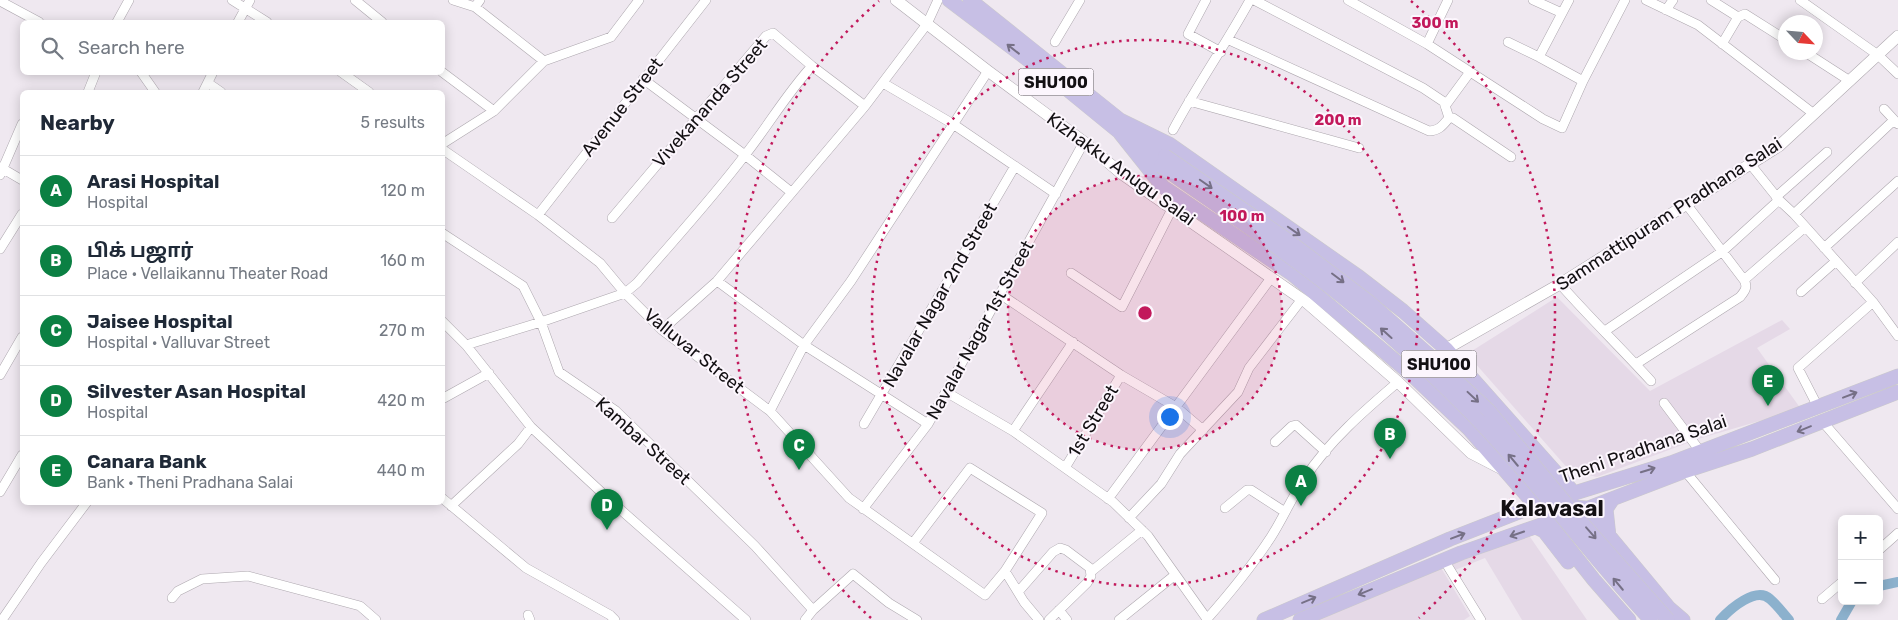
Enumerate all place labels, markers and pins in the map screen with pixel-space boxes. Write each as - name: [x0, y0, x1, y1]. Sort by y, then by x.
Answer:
- centre of rings: [1136, 304, 1154, 322]
- pin: E: [1752, 365, 1784, 406]
- pin: B: [1374, 418, 1406, 459]
- pin: C: [783, 429, 815, 470]
- pin: A: [1285, 465, 1317, 506]
- pin: D: [591, 489, 623, 530]

